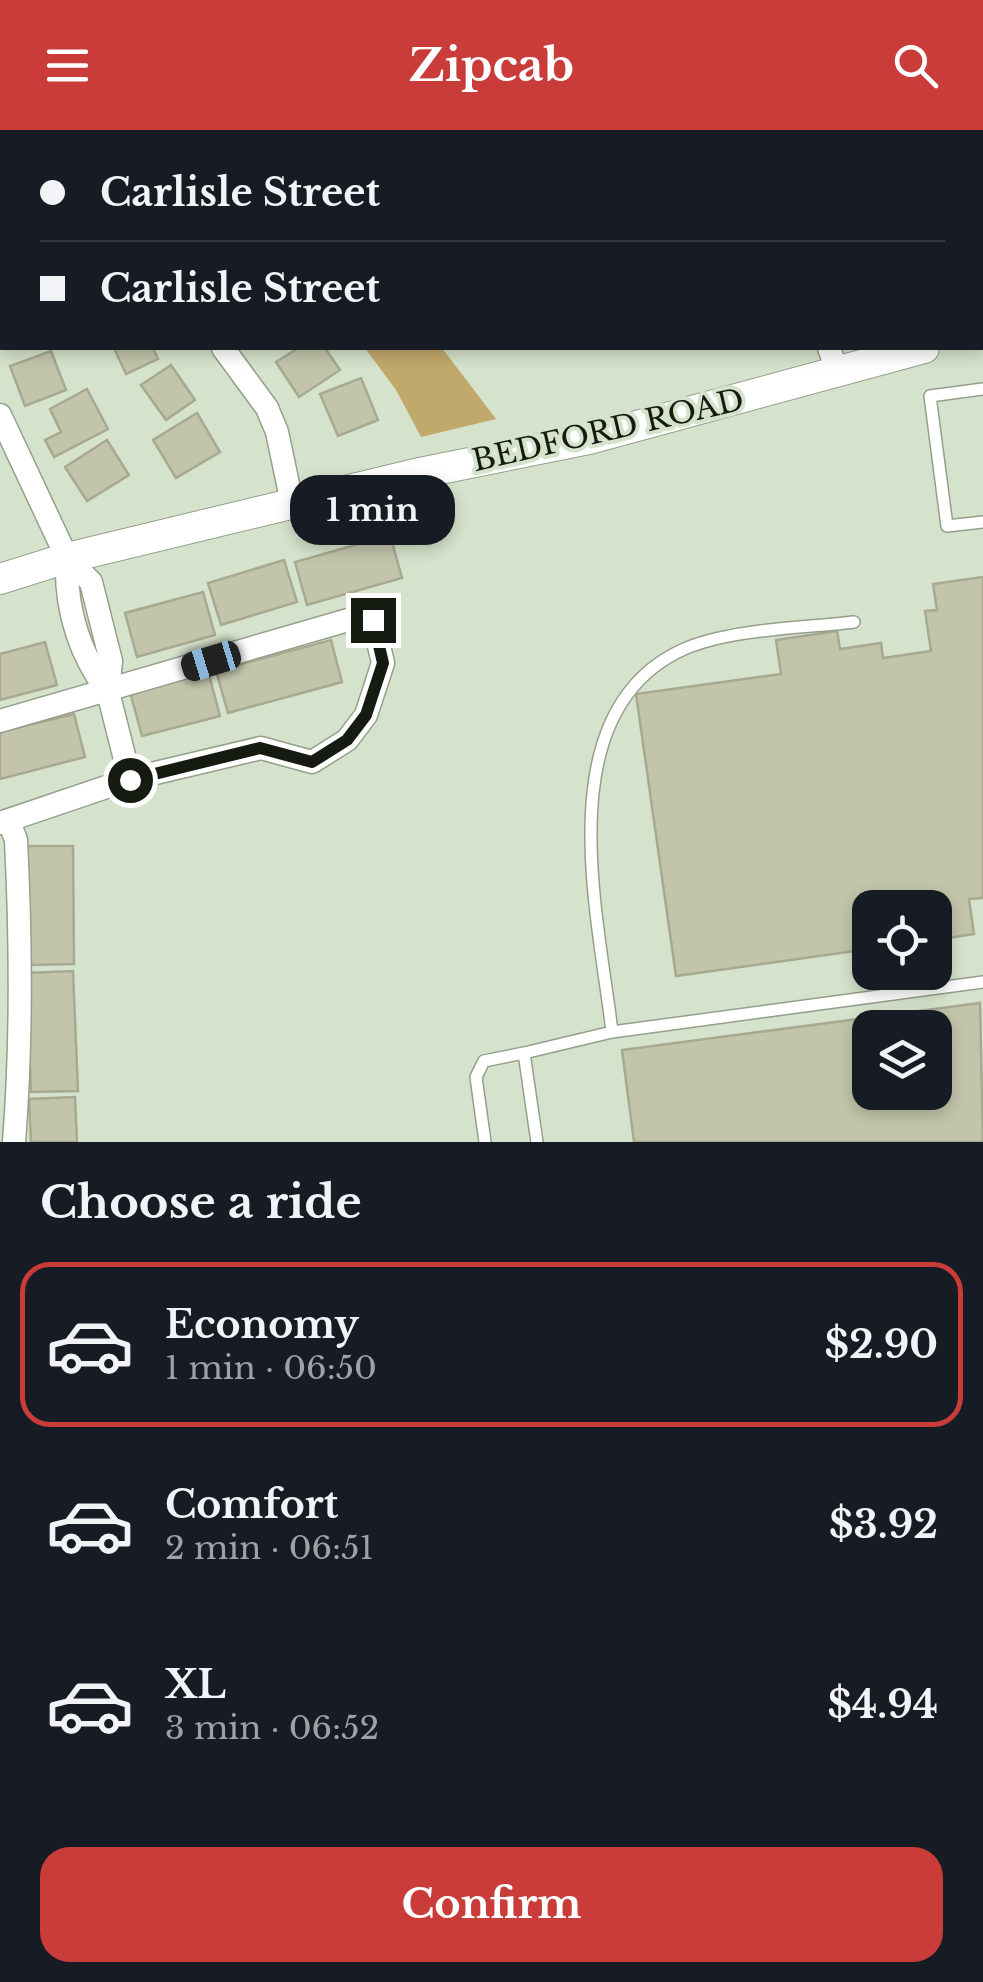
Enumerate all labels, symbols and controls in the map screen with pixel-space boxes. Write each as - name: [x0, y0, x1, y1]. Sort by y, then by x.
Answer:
- text: Zipcab: [409, 37, 574, 93]
- icon: menu: [40, 38, 95, 93]
- icon: search: [888, 38, 943, 93]
- text: Carlisle Street: [100, 169, 380, 216]
- text: Carlisle Street: [100, 265, 380, 312]
- street label: BEDFORD ROAD: [468, 381, 748, 479]
- callout: 1 min: [290, 475, 456, 545]
- text: 1 min: [326, 490, 419, 530]
- route end: [351, 598, 396, 643]
- car: [178, 638, 244, 684]
- route start: [108, 758, 153, 803]
- map controls: [852, 890, 952, 1110]
- button: locate: [852, 890, 952, 990]
- button: layers: [852, 1010, 952, 1110]
- text: Choose a ride: [40, 1174, 362, 1230]
- icon: car: [45, 1300, 135, 1390]
- text: Economy: [165, 1301, 359, 1348]
- text: $2.90: [825, 1321, 938, 1368]
- text: 1 min · 06:50: [165, 1348, 377, 1388]
- icon: car: [45, 1480, 135, 1570]
- text: Comfort: [165, 1481, 338, 1528]
- text: $3.92: [829, 1501, 938, 1548]
- text: 2 min · 06:51: [165, 1528, 374, 1568]
- icon: car: [45, 1660, 135, 1750]
- text: XL: [165, 1661, 226, 1708]
- text: $4.94: [828, 1681, 938, 1728]
- text: 3 min · 06:52: [165, 1708, 379, 1748]
- button: Confirm: [40, 1847, 943, 1962]

